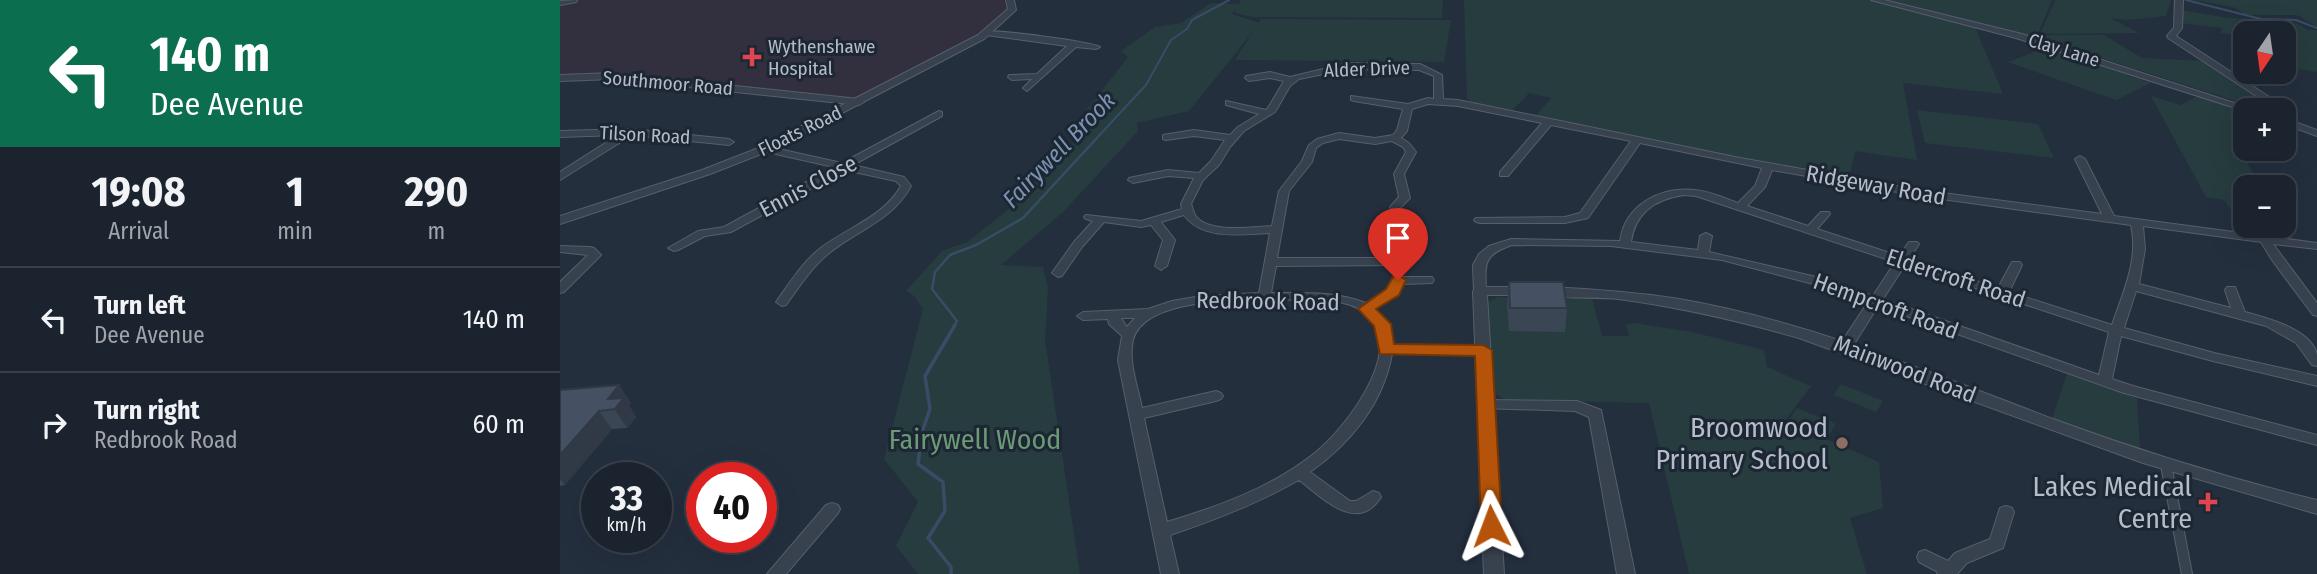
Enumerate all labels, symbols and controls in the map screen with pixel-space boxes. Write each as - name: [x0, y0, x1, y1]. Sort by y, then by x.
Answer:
- north arrow: [2233, 21, 2296, 84]
- map controls: [2233, 21, 2296, 238]
- text: 140 m: [150, 25, 270, 84]
- icon: left: [35, 28, 126, 119]
- street label: Clay Lane: [2026, 28, 2102, 72]
- place label: Wythenshawe Hospital: [768, 35, 876, 80]
- marker: Wythenshawe Hospital: [742, 47, 762, 67]
- street label: Alder Drive: [1324, 56, 1410, 82]
- street label: Southmoor Road: [602, 66, 734, 100]
- text: Dee Avenue: [150, 85, 304, 123]
- water label: Fairywell Brook: [997, 86, 1121, 214]
- button: +: [2233, 98, 2296, 161]
- street label: Floats Road: [754, 101, 846, 161]
- street label: Tilson Road: [599, 121, 691, 149]
- street label: Ennis Close: [754, 149, 862, 223]
- street label: Ridgeway Road: [1804, 159, 1948, 211]
- text: 19:08: [92, 167, 186, 217]
- text: 1: [286, 167, 304, 217]
- text: 290: [405, 167, 468, 217]
- button: −: [2233, 175, 2296, 238]
- pin: [1368, 208, 1428, 280]
- text: Arrival: [108, 217, 169, 245]
- text: min: [277, 217, 313, 245]
- text: m: [428, 217, 445, 245]
- icon: arrive: [1379, 219, 1417, 257]
- street label: Eldercroft Road: [1883, 242, 2029, 314]
- street label: Hempcroft Road: [1810, 267, 1962, 345]
- street label: Redbrook Road: [1196, 286, 1340, 316]
- text: Turn left: [94, 290, 186, 321]
- icon: left: [35, 301, 73, 339]
- text: 140 m: [463, 304, 525, 335]
- text: Dee Avenue: [94, 321, 205, 349]
- street label: Mainwood Road: [1830, 329, 1980, 409]
- text: Turn right: [94, 395, 200, 426]
- icon: right: [35, 406, 73, 444]
- text: 60 m: [472, 409, 525, 440]
- place label: Broomwood Primary School: [1656, 411, 1828, 476]
- park label: Fairywell Wood: [889, 423, 1061, 456]
- text: Redbrook Road: [94, 426, 238, 454]
- marker: Broomwood Primary School: [1834, 435, 1850, 451]
- speed limit sign: 40: [686, 462, 777, 553]
- place label: Lakes Medical Centre: [2033, 470, 2192, 535]
- text: 33: [610, 477, 643, 519]
- position arrow: [1454, 489, 1528, 563]
- marker: Lakes Medical Centre: [2198, 492, 2218, 512]
- text: km/h: [606, 514, 647, 536]

